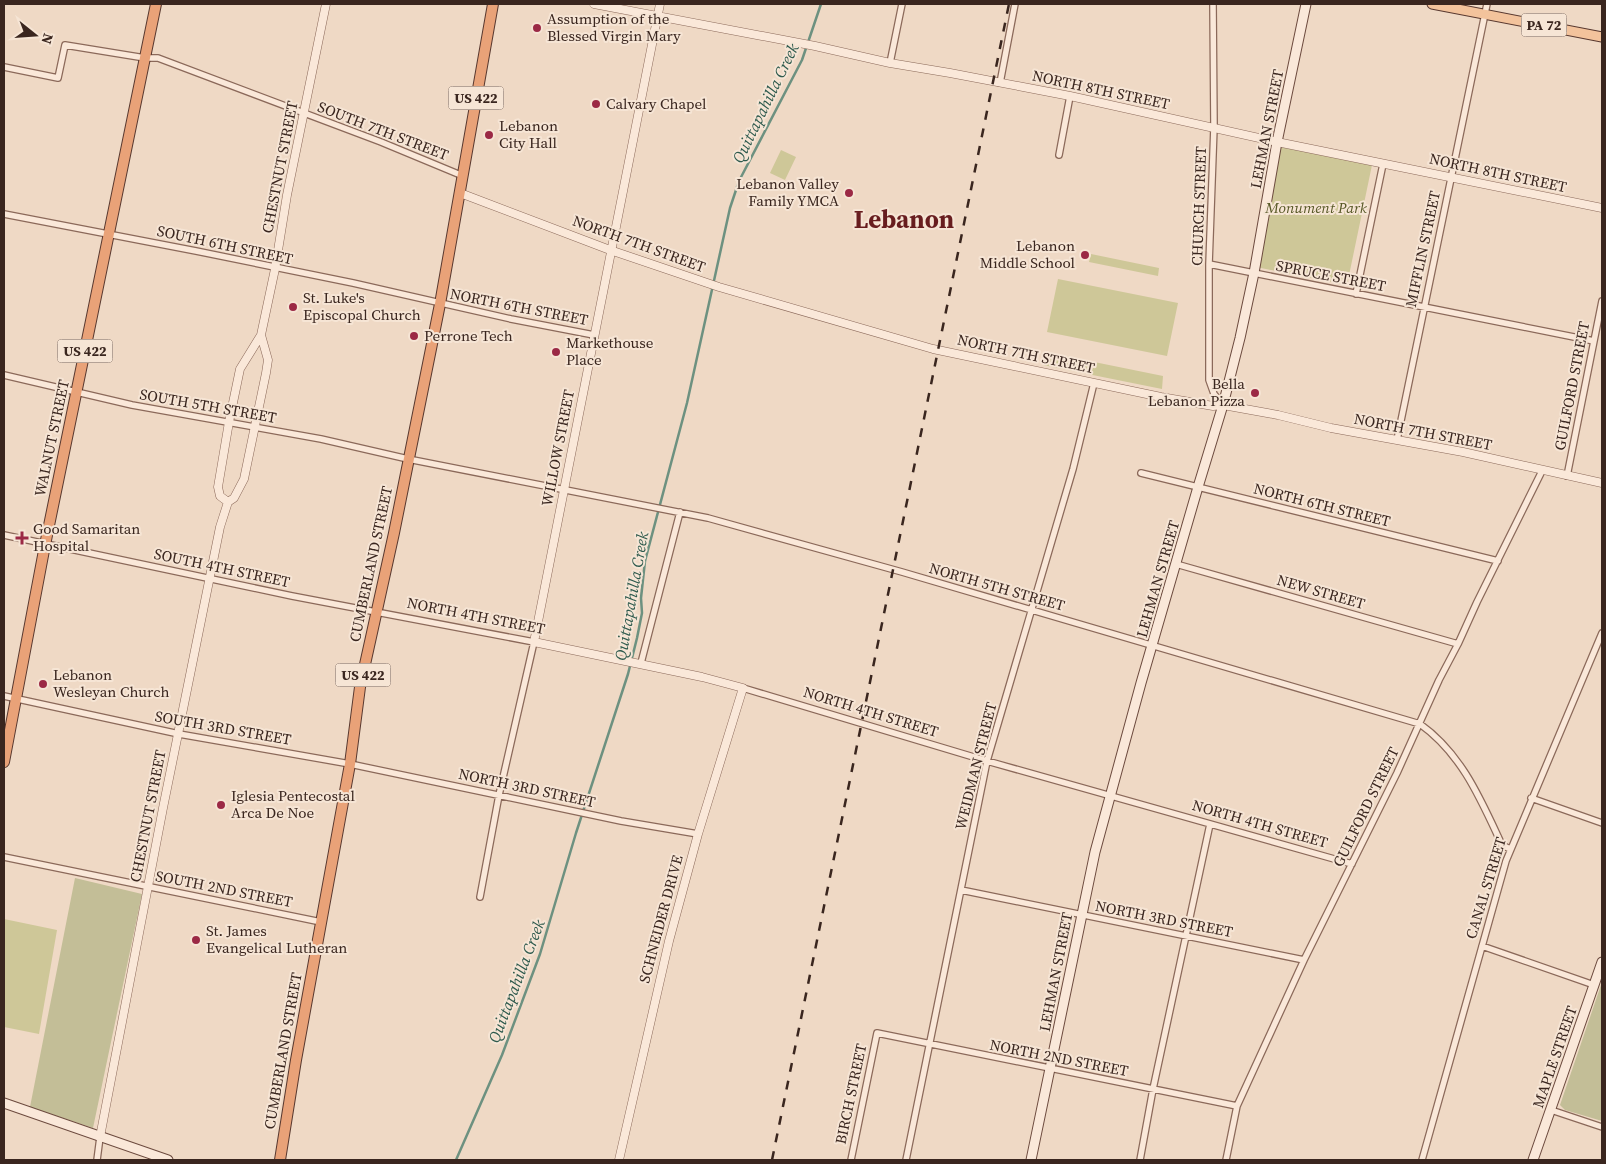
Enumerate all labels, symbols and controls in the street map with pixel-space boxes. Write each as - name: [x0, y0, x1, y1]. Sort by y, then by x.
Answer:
- place label: Assumption of the Blessed Virgin Mary: [547, 8, 681, 46]
- north arrow: [10, 10, 60, 60]
- road number: PA 72: [1522, 14, 1566, 36]
- marker: Assumption of the Blessed Virgin Mary: [531, 22, 543, 34]
- text: N: [36, 31, 58, 47]
- water label: Quittapahilla Creek: [727, 39, 804, 166]
- street label: NORTH 8TH STREET: [1030, 65, 1172, 114]
- street label: LEHMAN STREET: [1245, 68, 1288, 190]
- road number: US 422: [448, 86, 504, 110]
- place label: Calvary Chapel: [606, 93, 707, 114]
- street label: SOUTH 7TH STREET: [315, 96, 452, 165]
- marker: Calvary Chapel: [590, 98, 602, 110]
- street label: CHESTNUT STREET: [256, 99, 303, 235]
- place label: Lebanon City Hall: [499, 115, 558, 153]
- marker: Lebanon City Hall: [483, 129, 495, 141]
- street label: CHURCH STREET: [1186, 146, 1211, 266]
- street label: NORTH 8TH STREET: [1427, 148, 1569, 197]
- place label: Lebanon Valley Family YMCA: [736, 173, 839, 211]
- marker: Lebanon Valley Family YMCA: [843, 187, 855, 199]
- street label: MIFFLIN STREET: [1400, 189, 1445, 309]
- park label: Monument Park: [1264, 197, 1368, 218]
- district label: Lebanon: [854, 202, 954, 236]
- street label: NORTH 7TH STREET: [570, 210, 709, 277]
- street label: SOUTH 6TH STREET: [155, 220, 295, 269]
- place label: Lebanon Middle School: [980, 235, 1076, 273]
- marker: Lebanon Middle School: [1079, 249, 1091, 261]
- street label: SPRUCE STREET: [1274, 255, 1388, 296]
- street label: NORTH 6TH STREET: [448, 283, 590, 330]
- place label: St. Luke's Episcopal Church: [303, 287, 421, 325]
- marker: St. Luke's Episcopal Church: [287, 301, 299, 313]
- street label: GUILFORD STREET: [1549, 320, 1594, 452]
- place label: Perrone Tech: [424, 325, 513, 346]
- street label: NORTH 7TH STREET: [955, 329, 1097, 378]
- marker: Perrone Tech: [408, 330, 420, 342]
- place label: Markethouse Place: [566, 332, 654, 370]
- road number: US 422: [58, 340, 112, 362]
- marker: Markethouse Place: [550, 346, 562, 358]
- place label: Bella Lebanon Pizza: [1148, 373, 1245, 411]
- street label: WALNUT STREET: [29, 378, 74, 498]
- street label: SOUTH 5TH STREET: [138, 383, 278, 428]
- marker: Bella Lebanon Pizza: [1249, 387, 1261, 399]
- street label: WILLOW STREET: [536, 388, 579, 508]
- street label: NORTH 7TH STREET: [1352, 408, 1494, 455]
- street label: NORTH 6TH STREET: [1252, 477, 1393, 532]
- street label: CUMBERLAND STREET: [344, 484, 397, 644]
- place label: Good Samaritan Hospital: [33, 518, 140, 556]
- street label: LEHMAN STREET: [1131, 518, 1184, 640]
- water label: Quittapahilla Creek: [609, 529, 653, 662]
- marker: Good Samaritan Hospital: [15, 531, 29, 545]
- street label: SOUTH 4TH STREET: [152, 543, 292, 592]
- street label: NORTH 5TH STREET: [927, 557, 1067, 616]
- street label: NEW STREET: [1275, 569, 1368, 614]
- street label: NORTH 4TH STREET: [405, 592, 547, 639]
- place label: Lebanon Wesleyan Church: [53, 664, 169, 702]
- road number: US 422: [336, 664, 390, 686]
- marker: Lebanon Wesleyan Church: [37, 678, 49, 690]
- street label: NORTH 4TH STREET: [801, 681, 941, 742]
- street label: WEIDMAN STREET: [950, 700, 1002, 832]
- street label: SOUTH 3RD STREET: [153, 705, 293, 750]
- street label: GUILFORD STREET: [1327, 743, 1404, 870]
- street label: CHESTNUT STREET: [124, 748, 171, 884]
- street label: NORTH 3RD STREET: [457, 763, 598, 812]
- place label: Iglesia Pentecostal Arca De Noe: [231, 785, 355, 823]
- street label: NORTH 4TH STREET: [1190, 794, 1330, 853]
- marker: Iglesia Pentecostal Arca De Noe: [215, 799, 227, 811]
- street label: CANAL STREET: [1460, 834, 1511, 941]
- street label: SCHNEIDER DRIVE: [633, 853, 688, 985]
- street label: SOUTH 2ND STREET: [154, 865, 294, 912]
- street label: NORTH 3RD STREET: [1094, 895, 1235, 942]
- street label: LEHMAN STREET: [1034, 911, 1077, 1033]
- water label: Quittapahilla Creek: [482, 916, 550, 1046]
- place label: St. James Evangelical Lutheran: [206, 920, 347, 958]
- marker: St. James Evangelical Lutheran: [190, 934, 202, 946]
- street label: CUMBERLAND STREET: [258, 971, 307, 1131]
- street label: MAPLE STREET: [1527, 1003, 1582, 1111]
- street label: NORTH 2ND STREET: [988, 1034, 1130, 1081]
- street label: BIRCH STREET: [830, 1042, 871, 1146]

